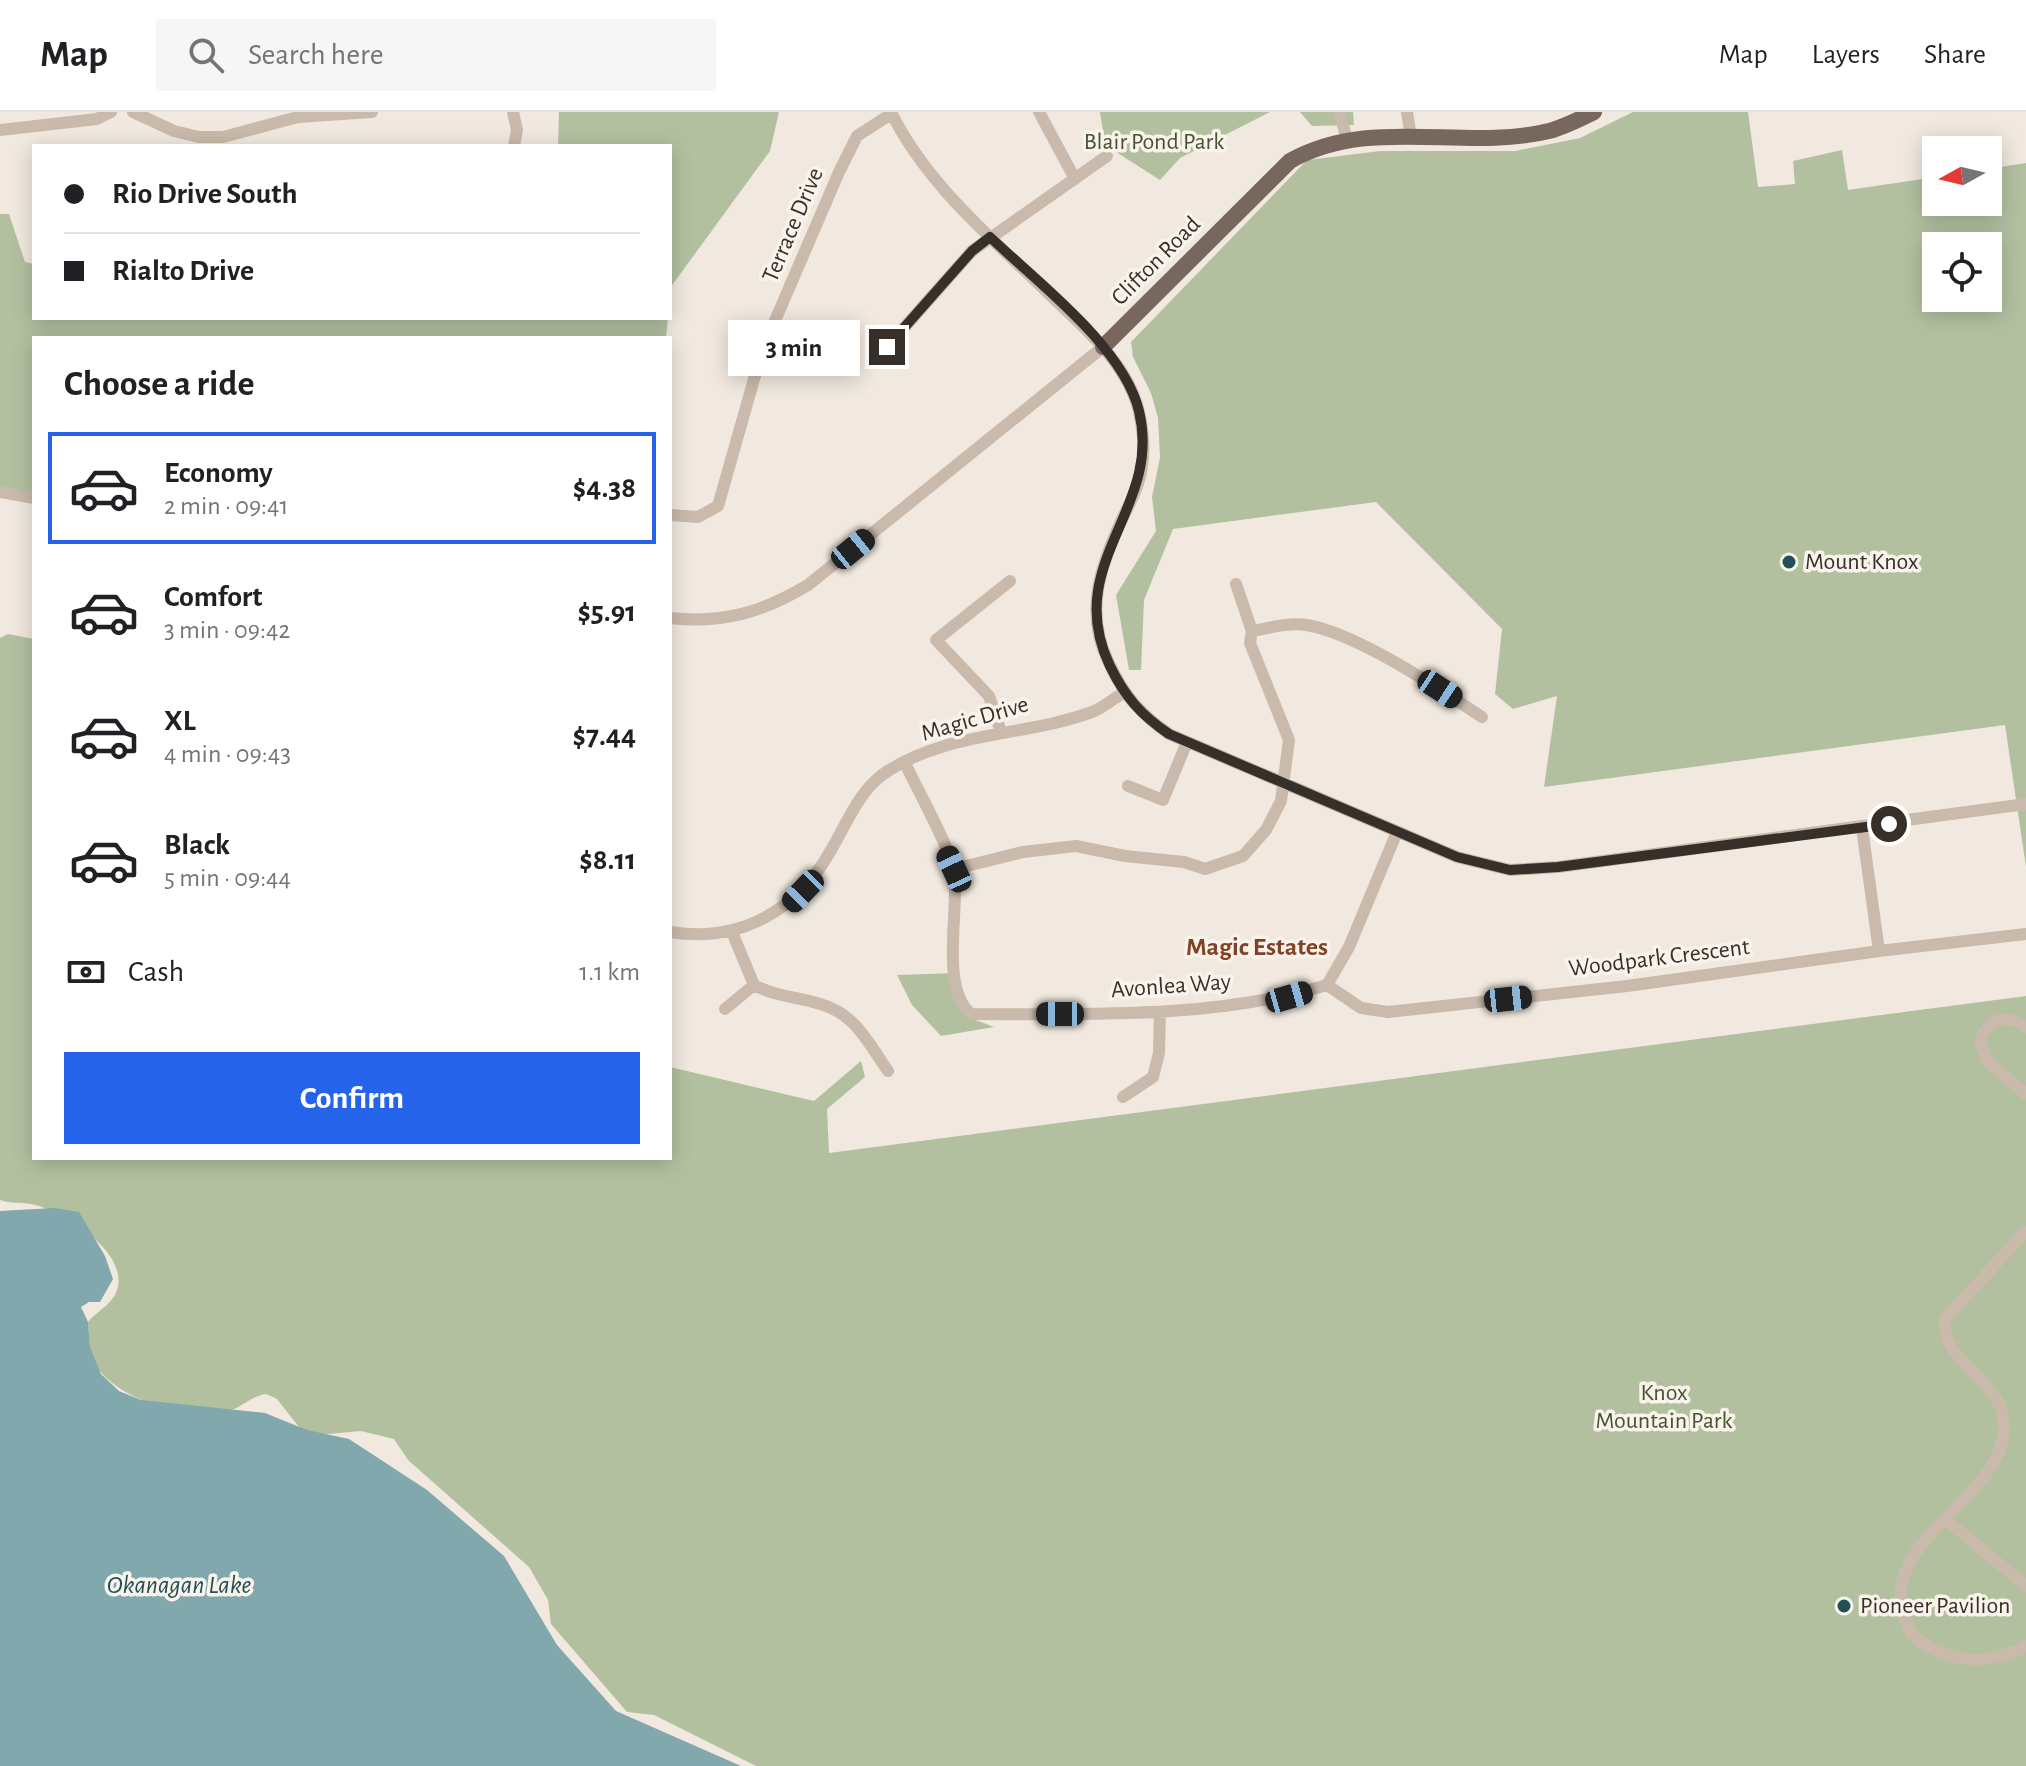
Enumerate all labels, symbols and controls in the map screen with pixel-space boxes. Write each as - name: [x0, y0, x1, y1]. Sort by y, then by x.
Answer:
- search box: [156, 19, 716, 91]
- icon: search: [184, 33, 228, 77]
- text: Map: [40, 36, 108, 74]
- text: Search here: [248, 40, 384, 70]
- text: Map: [1719, 41, 1768, 69]
- text: Layers: [1812, 41, 1880, 69]
- text: Share: [1924, 41, 1986, 69]
- park label: Blair Pond Park: [1084, 130, 1224, 154]
- north arrow: [1922, 136, 2002, 216]
- map controls: [1922, 136, 2002, 312]
- street label: Terrace Drive: [758, 164, 828, 286]
- text: Rio Drive South: [112, 179, 297, 209]
- street label: Clifton Road: [1107, 212, 1205, 310]
- button: locate: [1922, 232, 2002, 312]
- text: Rialto Drive: [112, 256, 254, 286]
- callout: 3 min: [727, 319, 859, 375]
- route end: [869, 329, 905, 365]
- text: 3 min: [766, 335, 822, 361]
- text: Choose a ride: [64, 366, 254, 402]
- icon: car: [68, 452, 140, 524]
- text: Economy: [164, 458, 273, 488]
- text: $4.38: [573, 473, 636, 503]
- text: 2 min · 09:41: [164, 493, 289, 519]
- car: [827, 525, 879, 573]
- place label: Mount Knox: [1805, 550, 1919, 574]
- marker: Mount Knox: [1780, 553, 1798, 571]
- icon: car: [68, 576, 140, 648]
- text: Comfort: [164, 582, 263, 612]
- text: $5.91: [577, 597, 636, 627]
- text: 3 min · 09:42: [164, 617, 290, 643]
- car: [1413, 666, 1467, 712]
- street label: Magic Drive: [919, 692, 1031, 746]
- icon: car: [68, 700, 140, 772]
- text: XL: [164, 706, 196, 736]
- text: $7.44: [572, 721, 636, 751]
- text: 4 min · 09:43: [164, 741, 291, 767]
- route start: [1871, 806, 1907, 842]
- icon: car: [68, 824, 140, 896]
- text: Black: [164, 830, 230, 860]
- car: [933, 842, 975, 896]
- text: $8.11: [579, 845, 636, 875]
- text: 5 min · 09:44: [164, 865, 291, 891]
- car: [778, 865, 828, 917]
- district label: Magic Estates: [1186, 934, 1328, 960]
- street label: Woodpark Crescent: [1567, 935, 1751, 981]
- icon: cash: [64, 950, 108, 994]
- text: Cash: [128, 957, 184, 987]
- text: 1.1 km: [579, 959, 640, 985]
- street label: Avonlea Way: [1110, 970, 1232, 1002]
- car: [1263, 979, 1315, 1015]
- car: [1483, 985, 1533, 1013]
- car: [1036, 1002, 1084, 1026]
- button: Confirm: [64, 1052, 640, 1144]
- park label: Knox Mountain Park: [1596, 1381, 1733, 1433]
- water label: Okanagan Lake: [107, 1572, 251, 1598]
- place label: Pioneer Pavilion: [1860, 1594, 2010, 1618]
- marker: Pioneer Pavilion: [1835, 1597, 1853, 1615]

